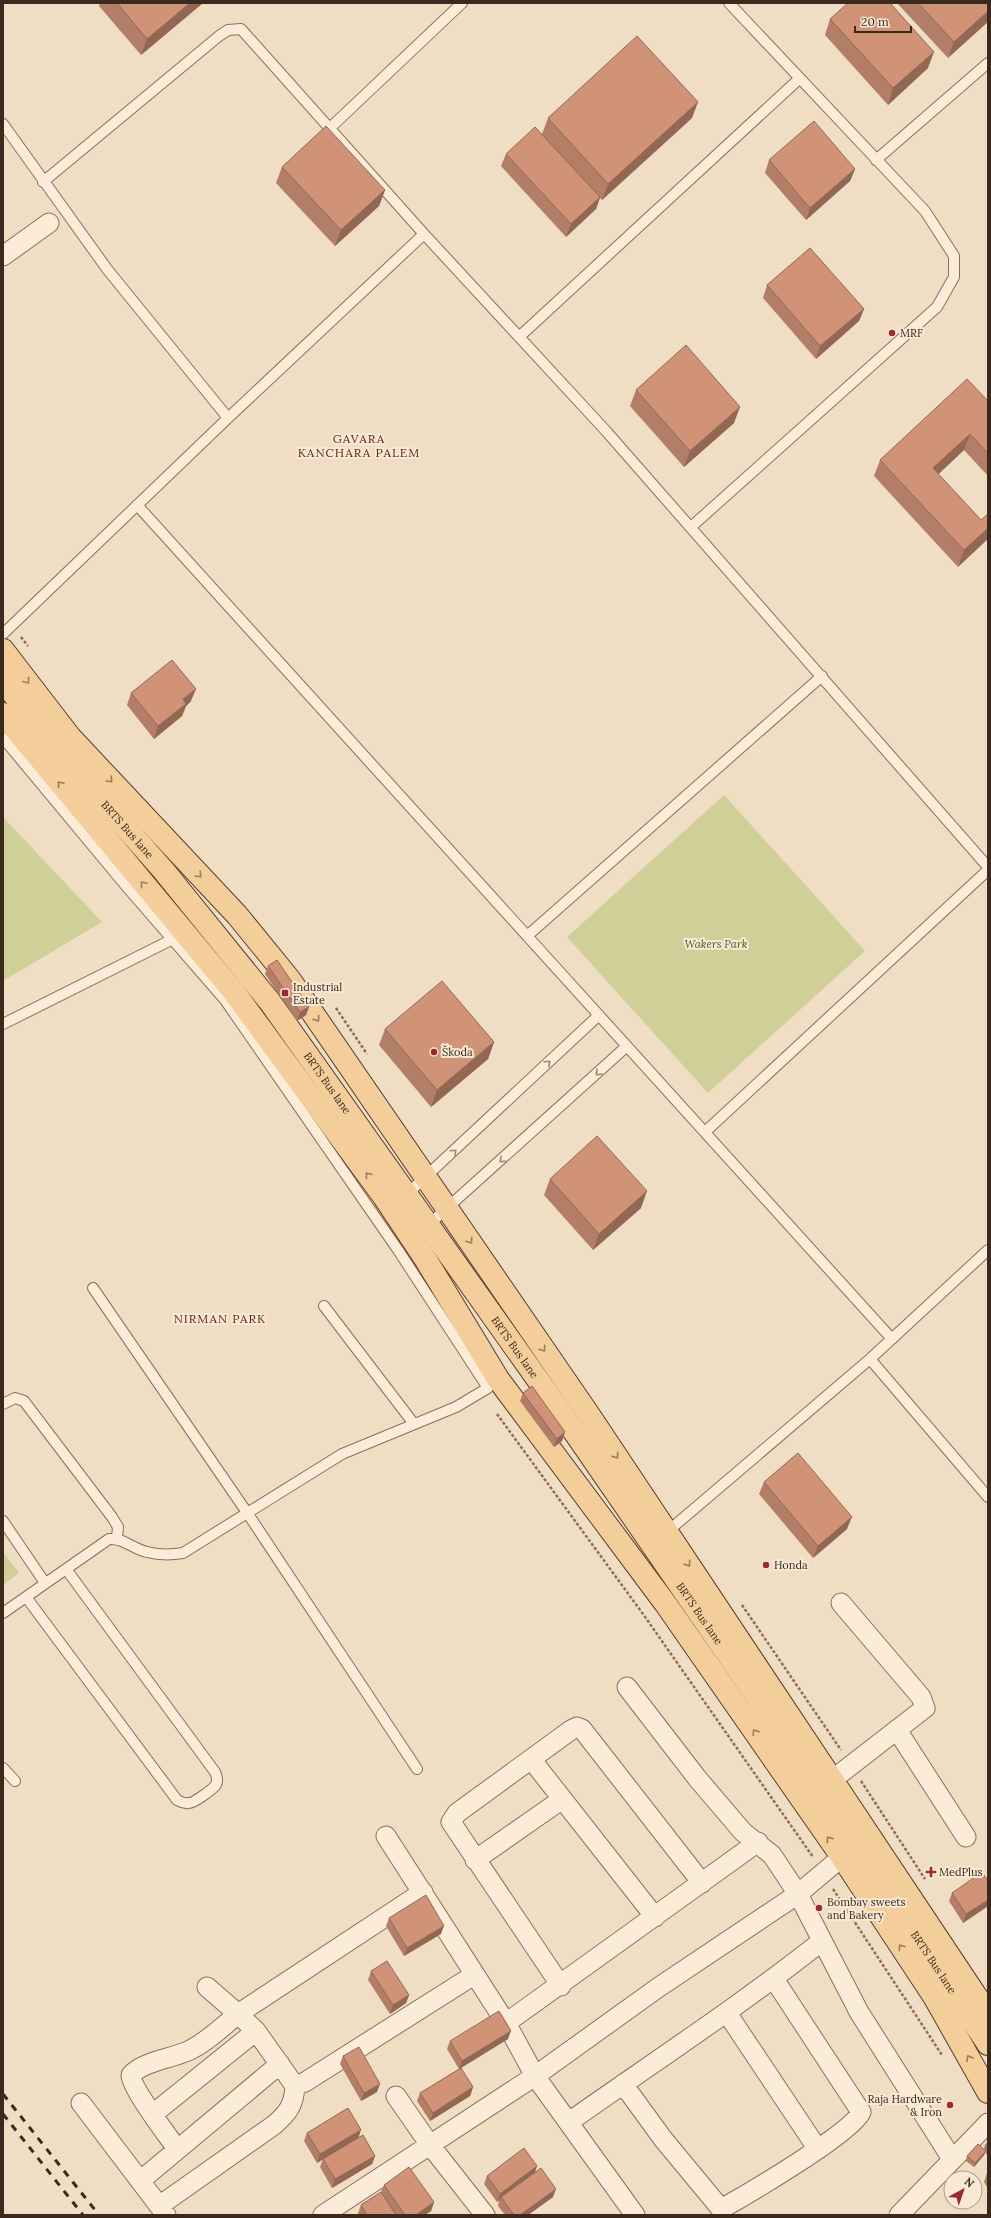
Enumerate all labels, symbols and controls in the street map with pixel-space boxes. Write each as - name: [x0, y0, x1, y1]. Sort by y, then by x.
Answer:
- scale bar: [855, 8, 911, 34]
- text: 20 m: [861, 14, 889, 29]
- place label: MRF: [900, 326, 923, 340]
- marker: MRF: [887, 328, 897, 338]
- district label: GAVARA KANCHARA PALEM: [298, 431, 420, 460]
- one-way arrow: [22, 676, 29, 683]
- one-way arrow: [106, 775, 113, 783]
- one-way arrow: [58, 781, 65, 789]
- street label: BRTS Bus lane: [98, 798, 157, 862]
- one-way arrow: [195, 870, 202, 878]
- one-way arrow: [141, 881, 148, 889]
- park label: Wakers Park: [685, 937, 748, 951]
- place label: Industrial Estate: [293, 980, 342, 1007]
- marker: Industrial Estate: [280, 988, 290, 998]
- one-way arrow: [312, 1015, 320, 1022]
- place label: Škoda: [442, 1045, 473, 1059]
- marker: Škoda: [429, 1047, 439, 1057]
- street label: BRTS Bus lane: [301, 1049, 354, 1117]
- one-way arrow: [544, 1061, 551, 1068]
- one-way arrow: [595, 1068, 603, 1075]
- one-way arrow: [449, 1150, 456, 1157]
- one-way arrow: [499, 1155, 507, 1163]
- one-way arrow: [365, 1172, 373, 1179]
- one-way arrow: [465, 1237, 473, 1244]
- district label: NIRMAN PARK: [174, 1311, 266, 1326]
- street label: BRTS Bus lane: [488, 1314, 542, 1381]
- one-way arrow: [539, 1344, 546, 1351]
- one-way arrow: [611, 1452, 619, 1459]
- place label: Honda: [774, 1558, 808, 1572]
- one-way arrow: [684, 1560, 691, 1567]
- marker: Honda: [761, 1560, 771, 1570]
- street label: BRTS Bus lane: [673, 1580, 726, 1647]
- one-way arrow: [752, 1729, 760, 1736]
- one-way arrow: [827, 1836, 834, 1843]
- place label: MedPlus: [939, 1865, 983, 1879]
- marker: MedPlus: [926, 1867, 936, 1877]
- place label: Bombay sweets and Bakery: [827, 1895, 906, 1922]
- marker: Bombay sweets and Bakery: [814, 1903, 824, 1913]
- street label: BRTS Bus lane: [908, 1928, 960, 1996]
- one-way arrow: [898, 1944, 906, 1951]
- one-way arrow: [966, 2055, 973, 2062]
- place label: Raja Hardware & Iron: [868, 2092, 942, 2119]
- marker: Raja Hardware & Iron: [945, 2100, 955, 2110]
- north arrow: [943, 2170, 983, 2210]
- text: N: [962, 2174, 978, 2191]

